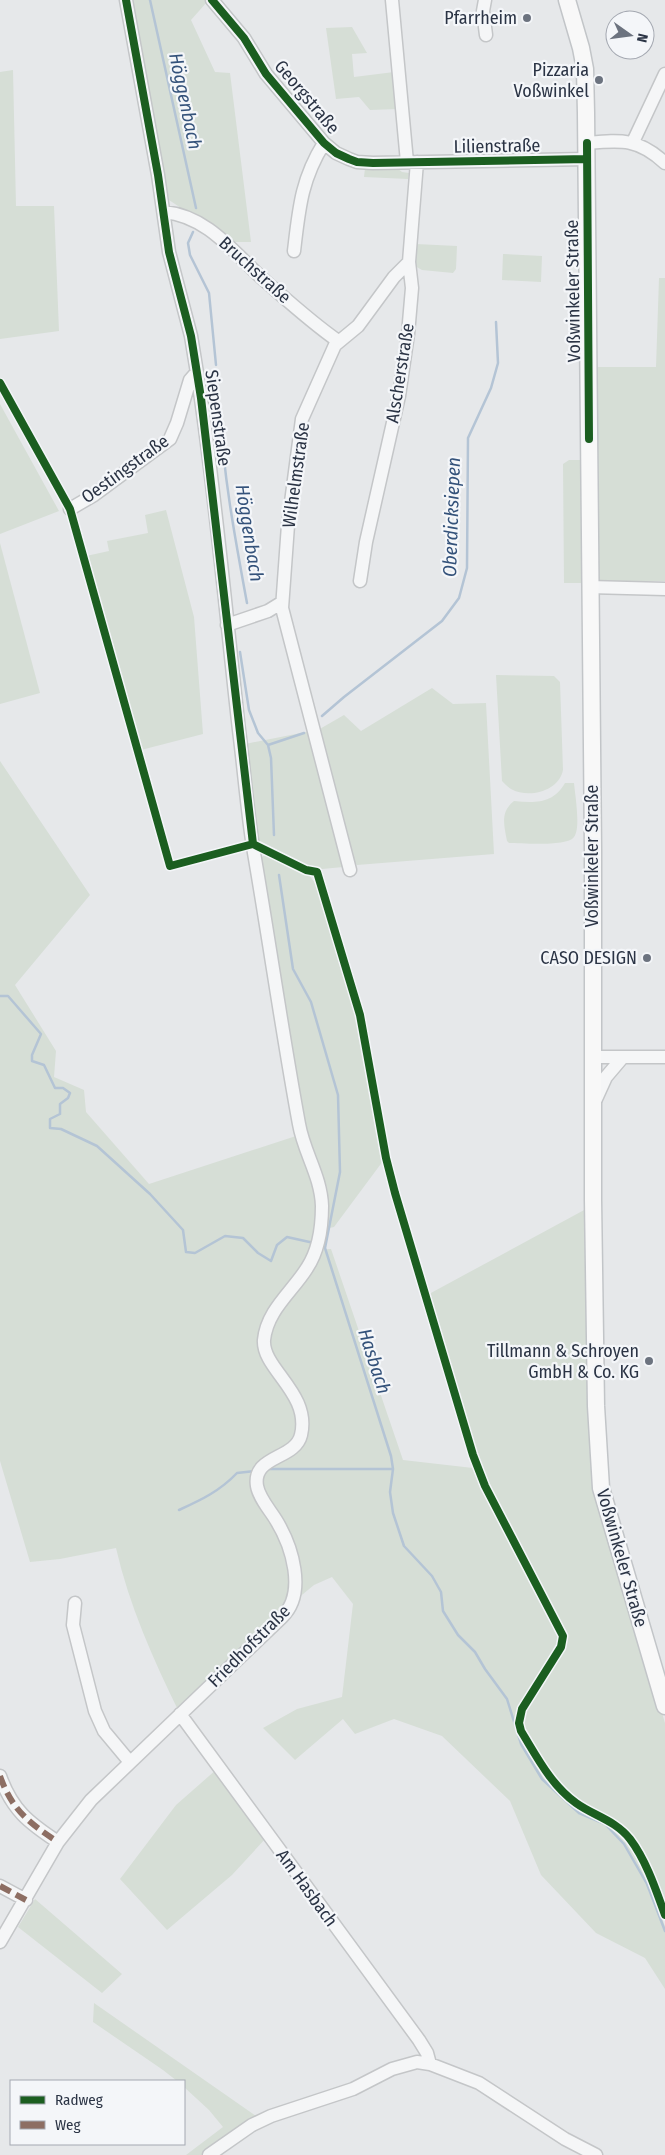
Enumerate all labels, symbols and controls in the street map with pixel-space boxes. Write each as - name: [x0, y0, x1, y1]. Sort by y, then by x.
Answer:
- place label: Pfarrheim: [444, 7, 517, 29]
- north arrow: [605, 10, 655, 60]
- marker: Pfarrheim: [521, 12, 533, 24]
- text: N: [633, 32, 651, 44]
- water label: Höggenbach: [164, 51, 207, 152]
- street label: Georgstraße: [270, 56, 344, 138]
- place label: Pizzaria Voßwinkel: [514, 59, 589, 102]
- marker: Pizzaria Voßwinkel: [593, 74, 605, 86]
- street label: Lilienstraße: [453, 134, 541, 158]
- street label: Voßwinkeler Straße: [561, 219, 585, 363]
- street label: Bruchstraße: [214, 232, 296, 308]
- street label: Alscherstraße: [381, 321, 419, 424]
- street label: Siepenstraße: [200, 368, 236, 468]
- street label: Wilhelmstraße: [278, 421, 314, 529]
- street label: Oestingstraße: [77, 430, 173, 508]
- water label: Oberdicksiepen: [438, 457, 465, 577]
- water label: Höggenbach: [230, 483, 269, 583]
- street label: Voßwinkeler Straße: [581, 785, 603, 927]
- place label: CASO DESIGN: [540, 947, 637, 969]
- marker: CASO DESIGN: [641, 952, 653, 964]
- water label: Hasbach: [353, 1326, 396, 1397]
- place label: Tillmann & Schroyen GmbH & Co. KG: [487, 1340, 639, 1383]
- marker: Tillmann & Schroyen GmbH & Co. KG: [643, 1355, 655, 1367]
- street label: Voßwinkeler Straße: [592, 1486, 652, 1630]
- street label: Friedhofstraße: [203, 1600, 295, 1692]
- street label: Am Hasbach: [272, 1845, 342, 1931]
- legend: [10, 2080, 185, 2145]
- text: Radweg: [55, 2091, 103, 2109]
- text: Weg: [55, 2116, 81, 2134]

